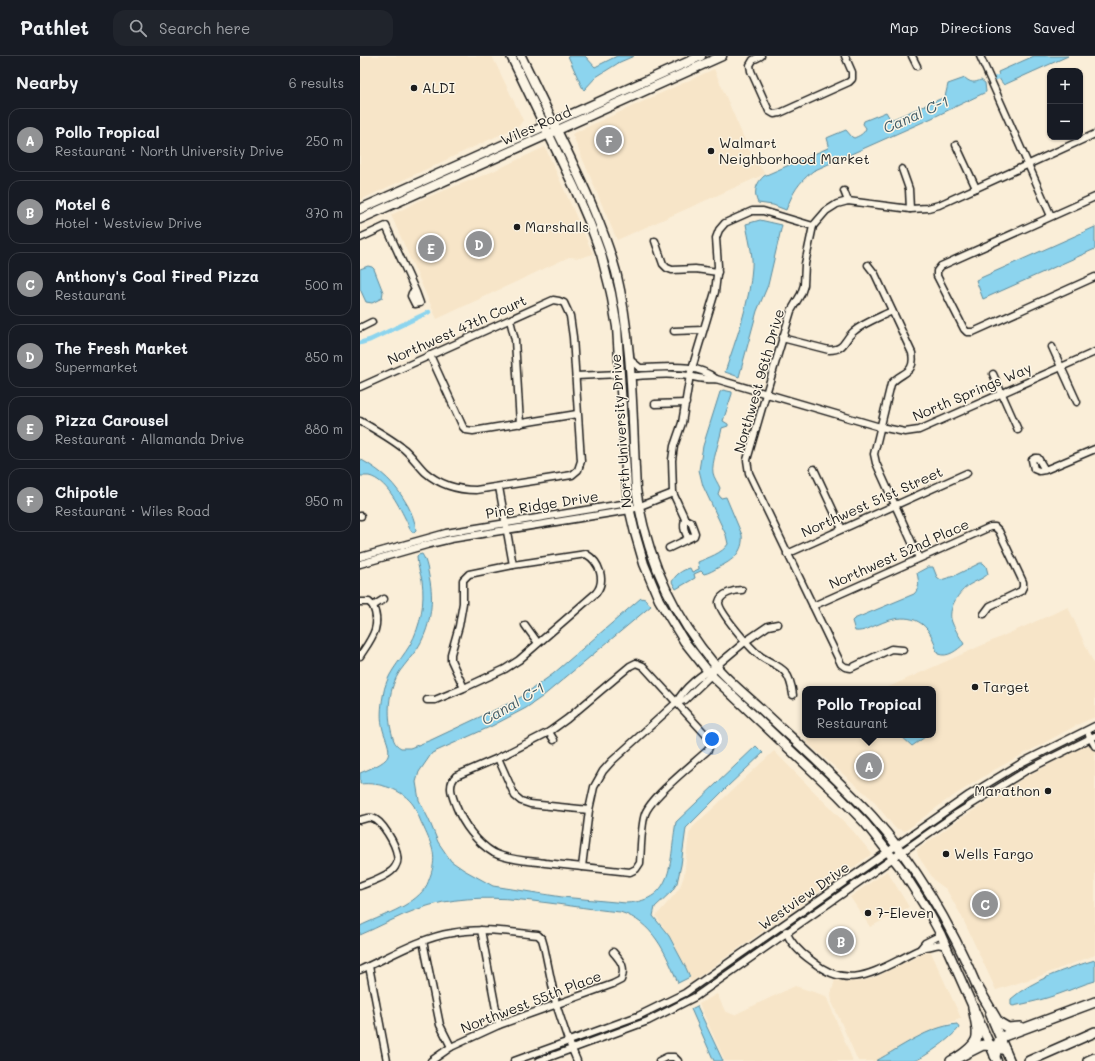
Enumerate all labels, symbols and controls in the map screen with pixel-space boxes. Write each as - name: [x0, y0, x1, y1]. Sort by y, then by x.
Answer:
- search box: [113, 10, 393, 46]
- text: Pathlet: [20, 15, 89, 40]
- icon: search: [127, 17, 149, 39]
- text: Search here: [159, 18, 250, 38]
- text: Map: [890, 18, 918, 37]
- text: Directions: [940, 18, 1011, 37]
- text: Saved: [1033, 18, 1075, 37]
- map controls: [1047, 68, 1083, 140]
- button: +: [1047, 68, 1083, 104]
- text: Nearby: [16, 71, 78, 93]
- text: 6 results: [289, 74, 344, 91]
- place label: ALDI: [422, 78, 455, 97]
- marker: ALDI: [409, 83, 419, 93]
- water label: Canal C-1: [880, 91, 952, 137]
- street label: Wiles Road: [498, 102, 574, 149]
- button: −: [1047, 104, 1083, 140]
- text: Pollo Tropical: [55, 122, 160, 142]
- pin: F: [596, 125, 622, 155]
- text: A: [25, 132, 35, 149]
- text: 250 m: [306, 132, 343, 149]
- place label: Walmart Neighborhood Market: [719, 133, 870, 168]
- text: Restaurant · North University Drive: [55, 142, 284, 159]
- marker: Walmart Neighborhood Market: [706, 146, 716, 156]
- text: Motel 6: [55, 194, 110, 214]
- text: B: [26, 204, 34, 221]
- text: 370 m: [306, 204, 343, 221]
- text: Hotel · Westview Drive: [55, 214, 202, 231]
- place label: Marshalls: [525, 217, 589, 236]
- marker: Marshalls: [512, 222, 522, 232]
- pin: D: [466, 229, 492, 259]
- pin: E: [418, 233, 444, 263]
- text: Anthony's Coal Fired Pizza: [55, 266, 259, 286]
- text: C: [25, 276, 35, 293]
- text: 500 m: [305, 276, 343, 293]
- text: Restaurant: [55, 286, 126, 303]
- street label: Northwest 47th Court: [384, 290, 529, 369]
- street label: Northwest 96th Drive: [729, 307, 788, 455]
- text: The Fresh Market: [55, 338, 188, 358]
- text: D: [25, 348, 35, 365]
- text: 850 m: [305, 348, 343, 365]
- street label: North University Drive: [606, 353, 635, 509]
- text: Supermarket: [55, 358, 138, 375]
- street label: North Springs Way: [909, 358, 1034, 425]
- text: Pizza Carousel: [55, 410, 168, 430]
- text: E: [26, 420, 34, 437]
- text: 880 m: [305, 420, 343, 437]
- text: Restaurant · Allamanda Drive: [55, 430, 244, 447]
- street label: Northwest 51st Street: [798, 462, 946, 541]
- text: Chipotle: [55, 482, 118, 502]
- street label: Pine Ridge Drive: [484, 486, 600, 523]
- text: F: [26, 492, 34, 509]
- text: 950 m: [305, 492, 343, 509]
- text: Restaurant · Wiles Road: [55, 502, 210, 519]
- street label: Northwest 52nd Place: [826, 514, 972, 593]
- water label: Canal C-1: [477, 677, 548, 729]
- place label: Target: [983, 677, 1030, 696]
- marker: Target: [970, 682, 980, 692]
- popup: [802, 686, 936, 738]
- text: Pollo Tropical: [817, 694, 921, 714]
- text: Restaurant: [817, 714, 888, 731]
- your location: [702, 729, 722, 749]
- pin: A: [856, 751, 882, 781]
- place label: Marathon: [974, 781, 1040, 800]
- marker: Marathon: [1043, 786, 1053, 796]
- place label: Wells Fargo: [954, 844, 1033, 863]
- marker: Wells Fargo: [941, 849, 951, 859]
- street label: Westview Drive: [755, 857, 853, 934]
- pin: C: [972, 889, 998, 919]
- place label: 7-Eleven: [876, 903, 934, 922]
- marker: 7-Eleven: [863, 908, 873, 918]
- pin: B: [828, 926, 854, 956]
- street label: Northwest 55th Place: [458, 966, 604, 1037]

